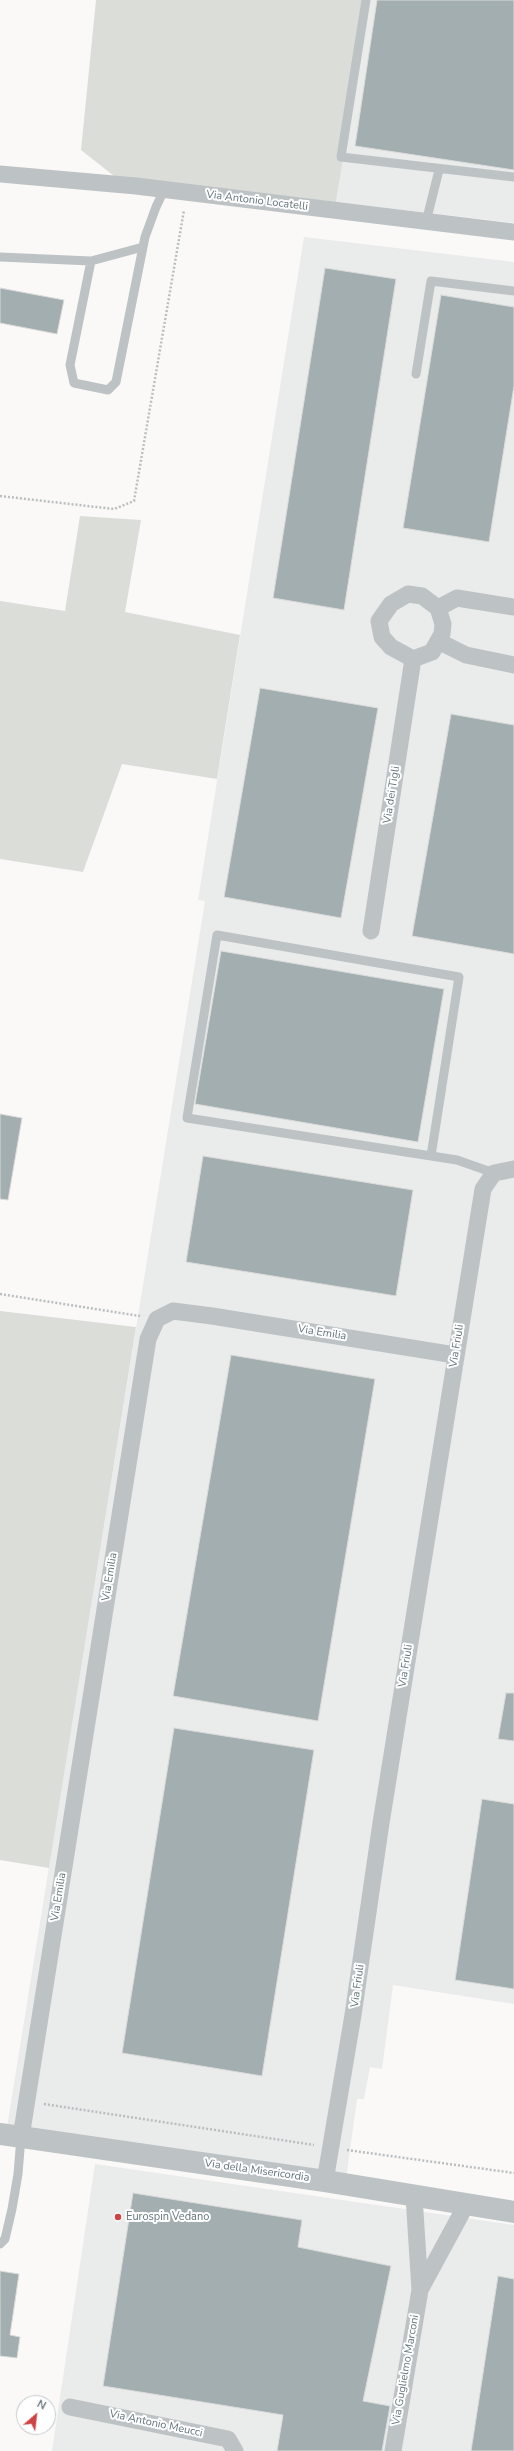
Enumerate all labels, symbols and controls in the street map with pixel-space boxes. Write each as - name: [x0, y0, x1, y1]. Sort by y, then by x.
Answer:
- street label: Via Antonio Locatelli: [205, 188, 309, 214]
- street label: Via dei Tigli: [381, 765, 403, 825]
- street label: Via Emilia: [297, 1323, 347, 1343]
- street label: Via Friuli: [447, 1324, 467, 1368]
- street label: Via Emilia: [100, 1552, 120, 1602]
- street label: Via Friuli: [396, 1644, 416, 1688]
- street label: Via Emilia: [49, 1872, 69, 1922]
- street label: Via Friuli: [348, 1964, 368, 2008]
- street label: Via della Misericordia: [204, 2157, 310, 2185]
- place label: Eurospin Vedano: [126, 2210, 209, 2224]
- marker: Eurospin Vedano: [113, 2212, 123, 2222]
- street label: Via Guglielmo Marconi: [390, 2314, 422, 2426]
- north arrow: [16, 2395, 56, 2435]
- text: N: [34, 2396, 49, 2413]
- street label: Via Antonio Meucci: [108, 2408, 204, 2440]

